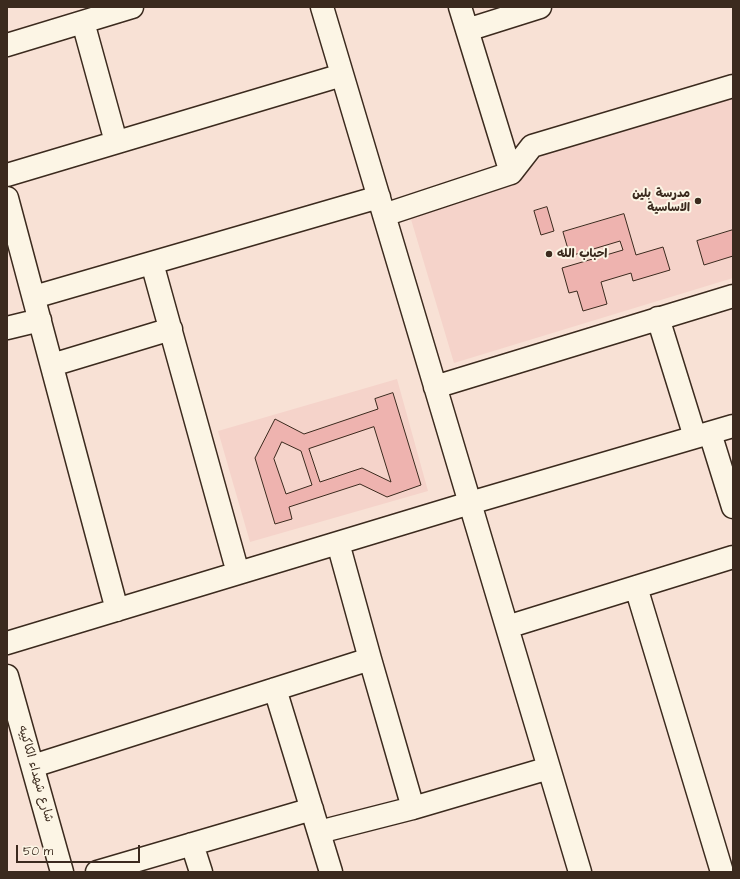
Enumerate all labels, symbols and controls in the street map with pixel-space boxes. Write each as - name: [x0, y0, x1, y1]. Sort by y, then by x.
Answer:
- place label: مدرسة بلين الاساسية: [632, 187, 690, 215]
- marker: مدرسة بلين الاساسية: [693, 196, 703, 206]
- place label: احباب الله: [557, 247, 607, 261]
- marker: احباب الله: [544, 249, 554, 259]
- street label: شارع شهداء الكاكييه: [14, 724, 56, 824]
- scale bar: [18, 837, 142, 863]
- text: 50 m: [23, 843, 53, 860]

